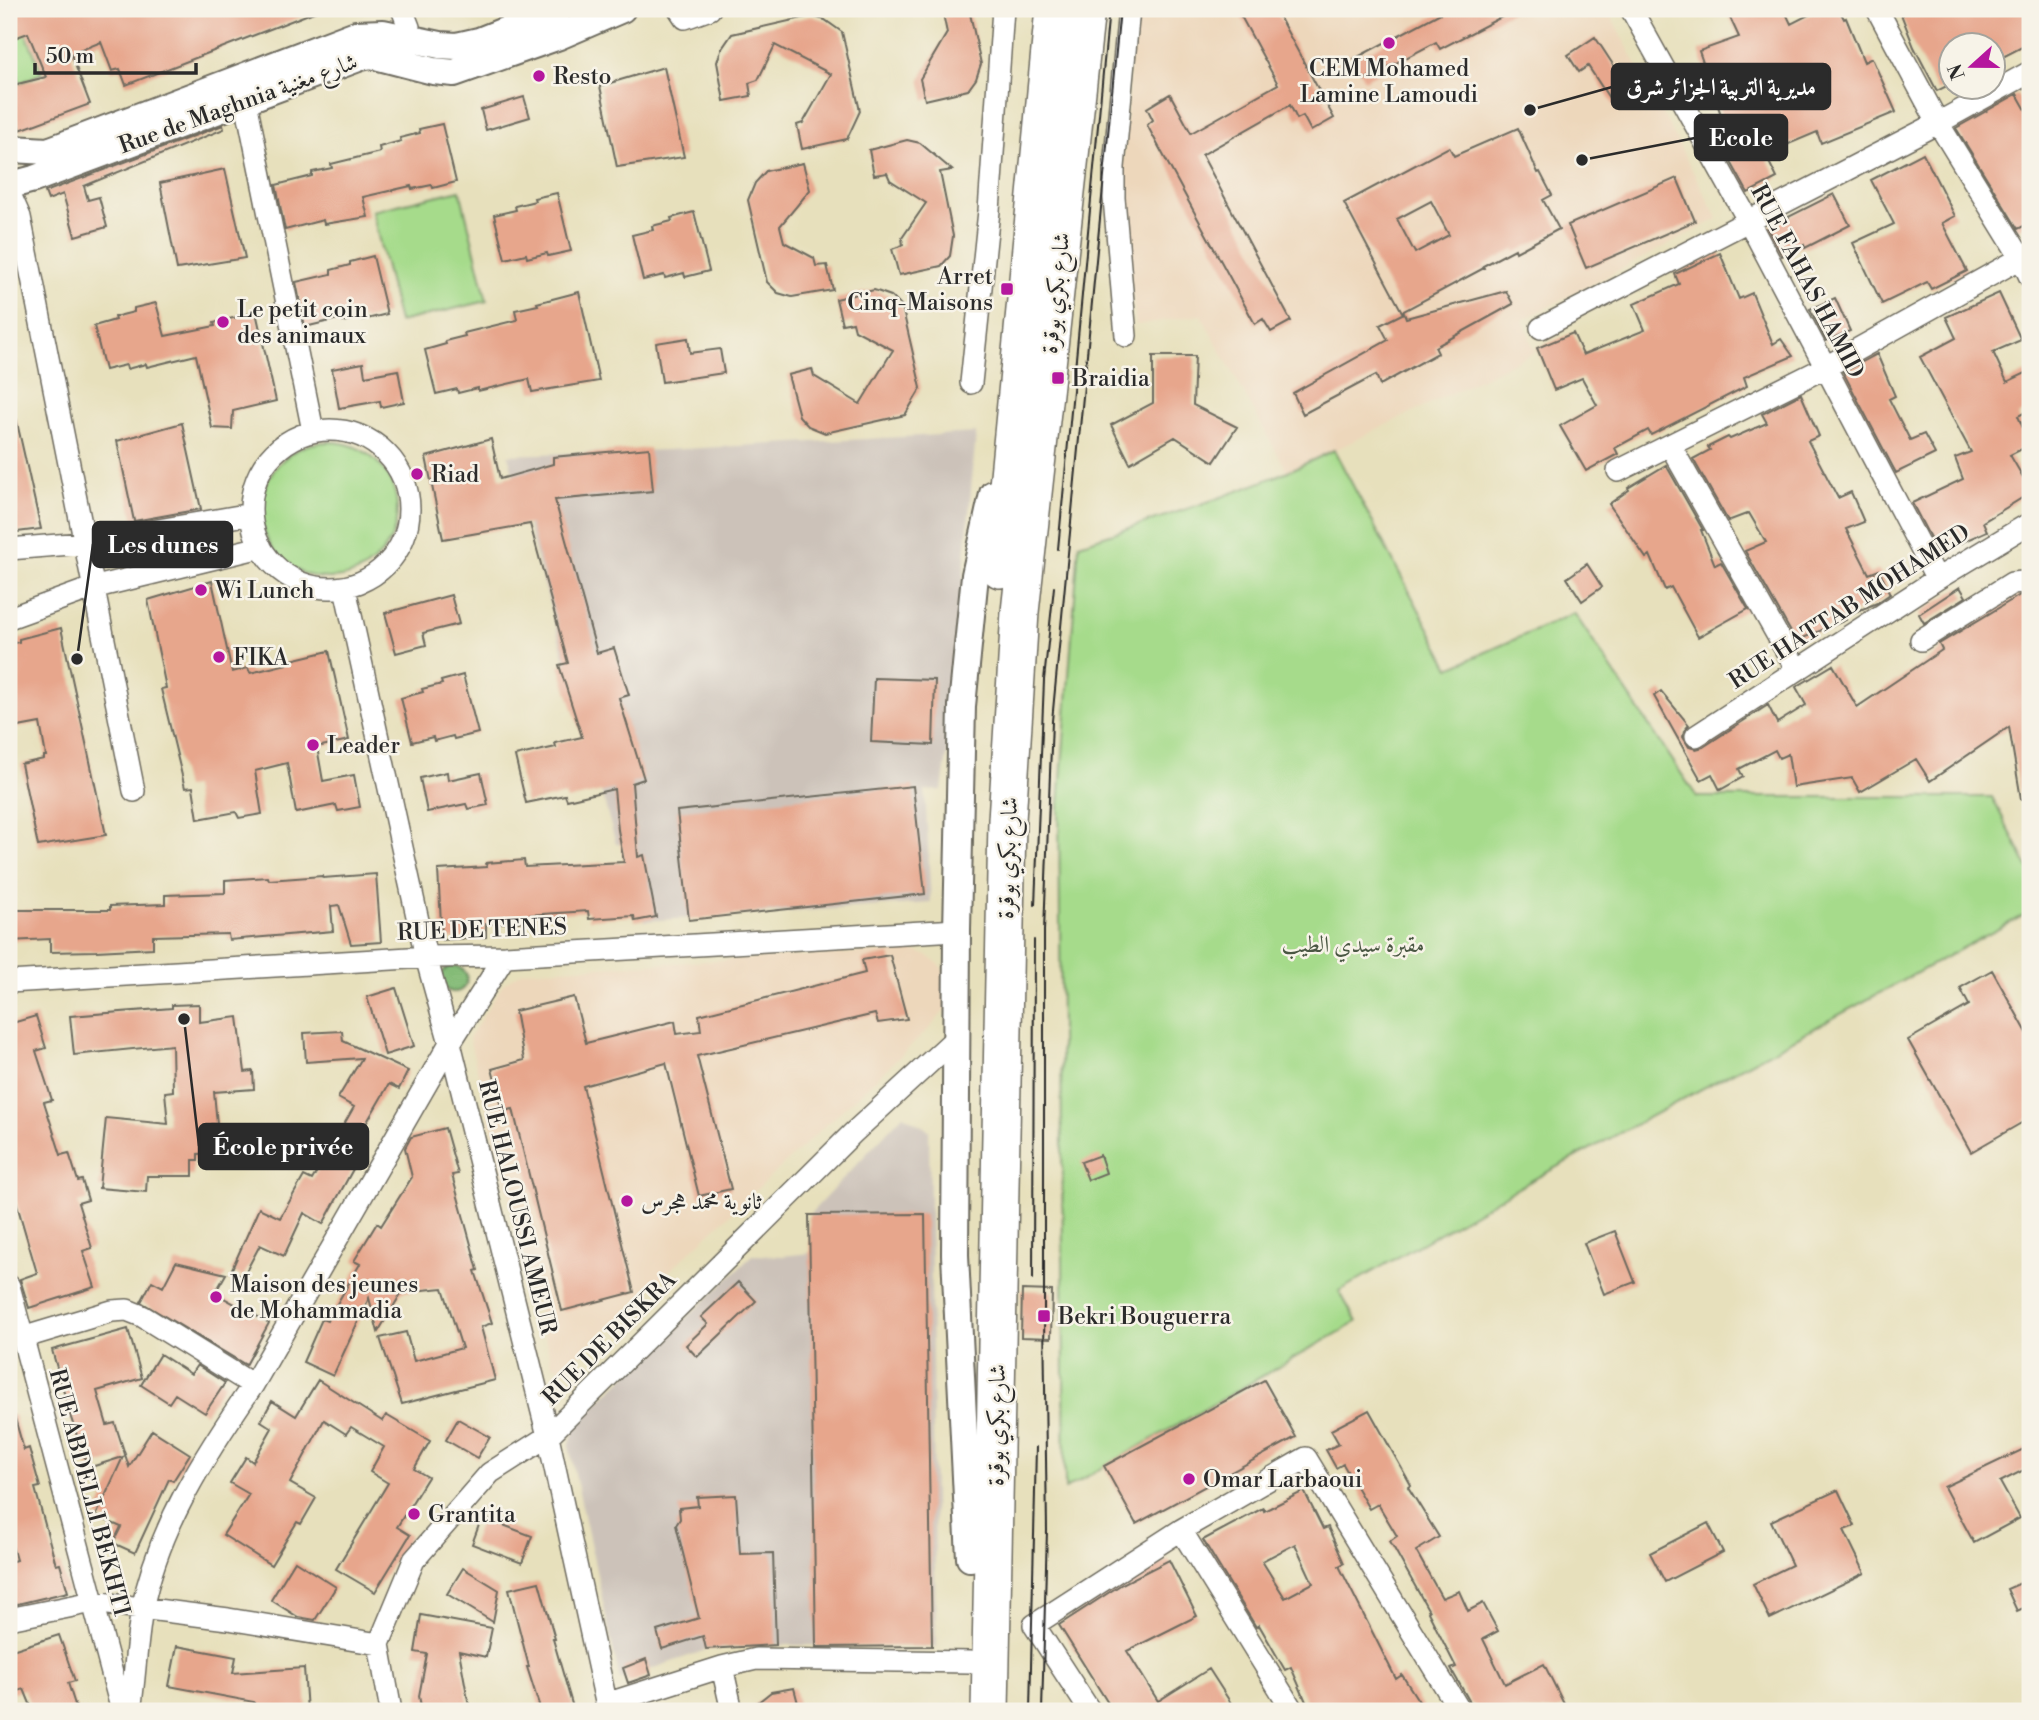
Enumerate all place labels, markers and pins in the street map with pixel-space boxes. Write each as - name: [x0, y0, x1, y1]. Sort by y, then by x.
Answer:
- marker: CEM Mohamed Lamine Lamoudi: [1381, 35, 1397, 51]
- place label: CEM Mohamed Lamine Lamoudi: [1300, 55, 1478, 109]
- place label: Resto: [553, 63, 611, 91]
- callout: مديرية التربية الجزائر شرق: [1612, 64, 1830, 109]
- marker: Resto: [531, 68, 547, 84]
- callout: Ecole: [1695, 115, 1787, 160]
- place label: Arret Cinq-Maisons: [847, 263, 993, 317]
- marker: Arret Cinq-Maisons: [999, 281, 1015, 297]
- place label: Le petit coin des animaux: [237, 296, 368, 350]
- marker: Le petit coin des animaux: [215, 314, 231, 330]
- place label: Braidia: [1071, 365, 1150, 393]
- marker: Braidia: [1050, 370, 1066, 386]
- place label: Riad: [431, 461, 479, 489]
- marker: Riad: [409, 466, 425, 482]
- callout: Les dunes: [93, 522, 232, 567]
- place label: Wi Lunch: [214, 577, 315, 605]
- marker: Wi Lunch: [193, 582, 209, 598]
- place label: FIKA: [233, 644, 290, 672]
- marker: FIKA: [211, 649, 227, 665]
- place label: Leader: [327, 732, 400, 760]
- marker: Leader: [305, 737, 321, 753]
- callout: École privée: [199, 1124, 368, 1169]
- place label: ثانوية محمد هجرس: [641, 1188, 762, 1216]
- marker: ثانوية محمد هجرس: [619, 1193, 635, 1209]
- place label: Maison des jeunes de Mohammadia: [230, 1271, 418, 1325]
- marker: Maison des jeunes de Mohammadia: [208, 1289, 224, 1305]
- place label: Bekri Bouguerra: [1057, 1303, 1232, 1331]
- marker: Bekri Bouguerra: [1036, 1308, 1052, 1324]
- place label: Omar Larbaoui: [1203, 1466, 1362, 1494]
- marker: Omar Larbaoui: [1181, 1471, 1197, 1487]
- place label: Grantita: [428, 1501, 516, 1529]
- marker: Grantita: [406, 1506, 422, 1522]

